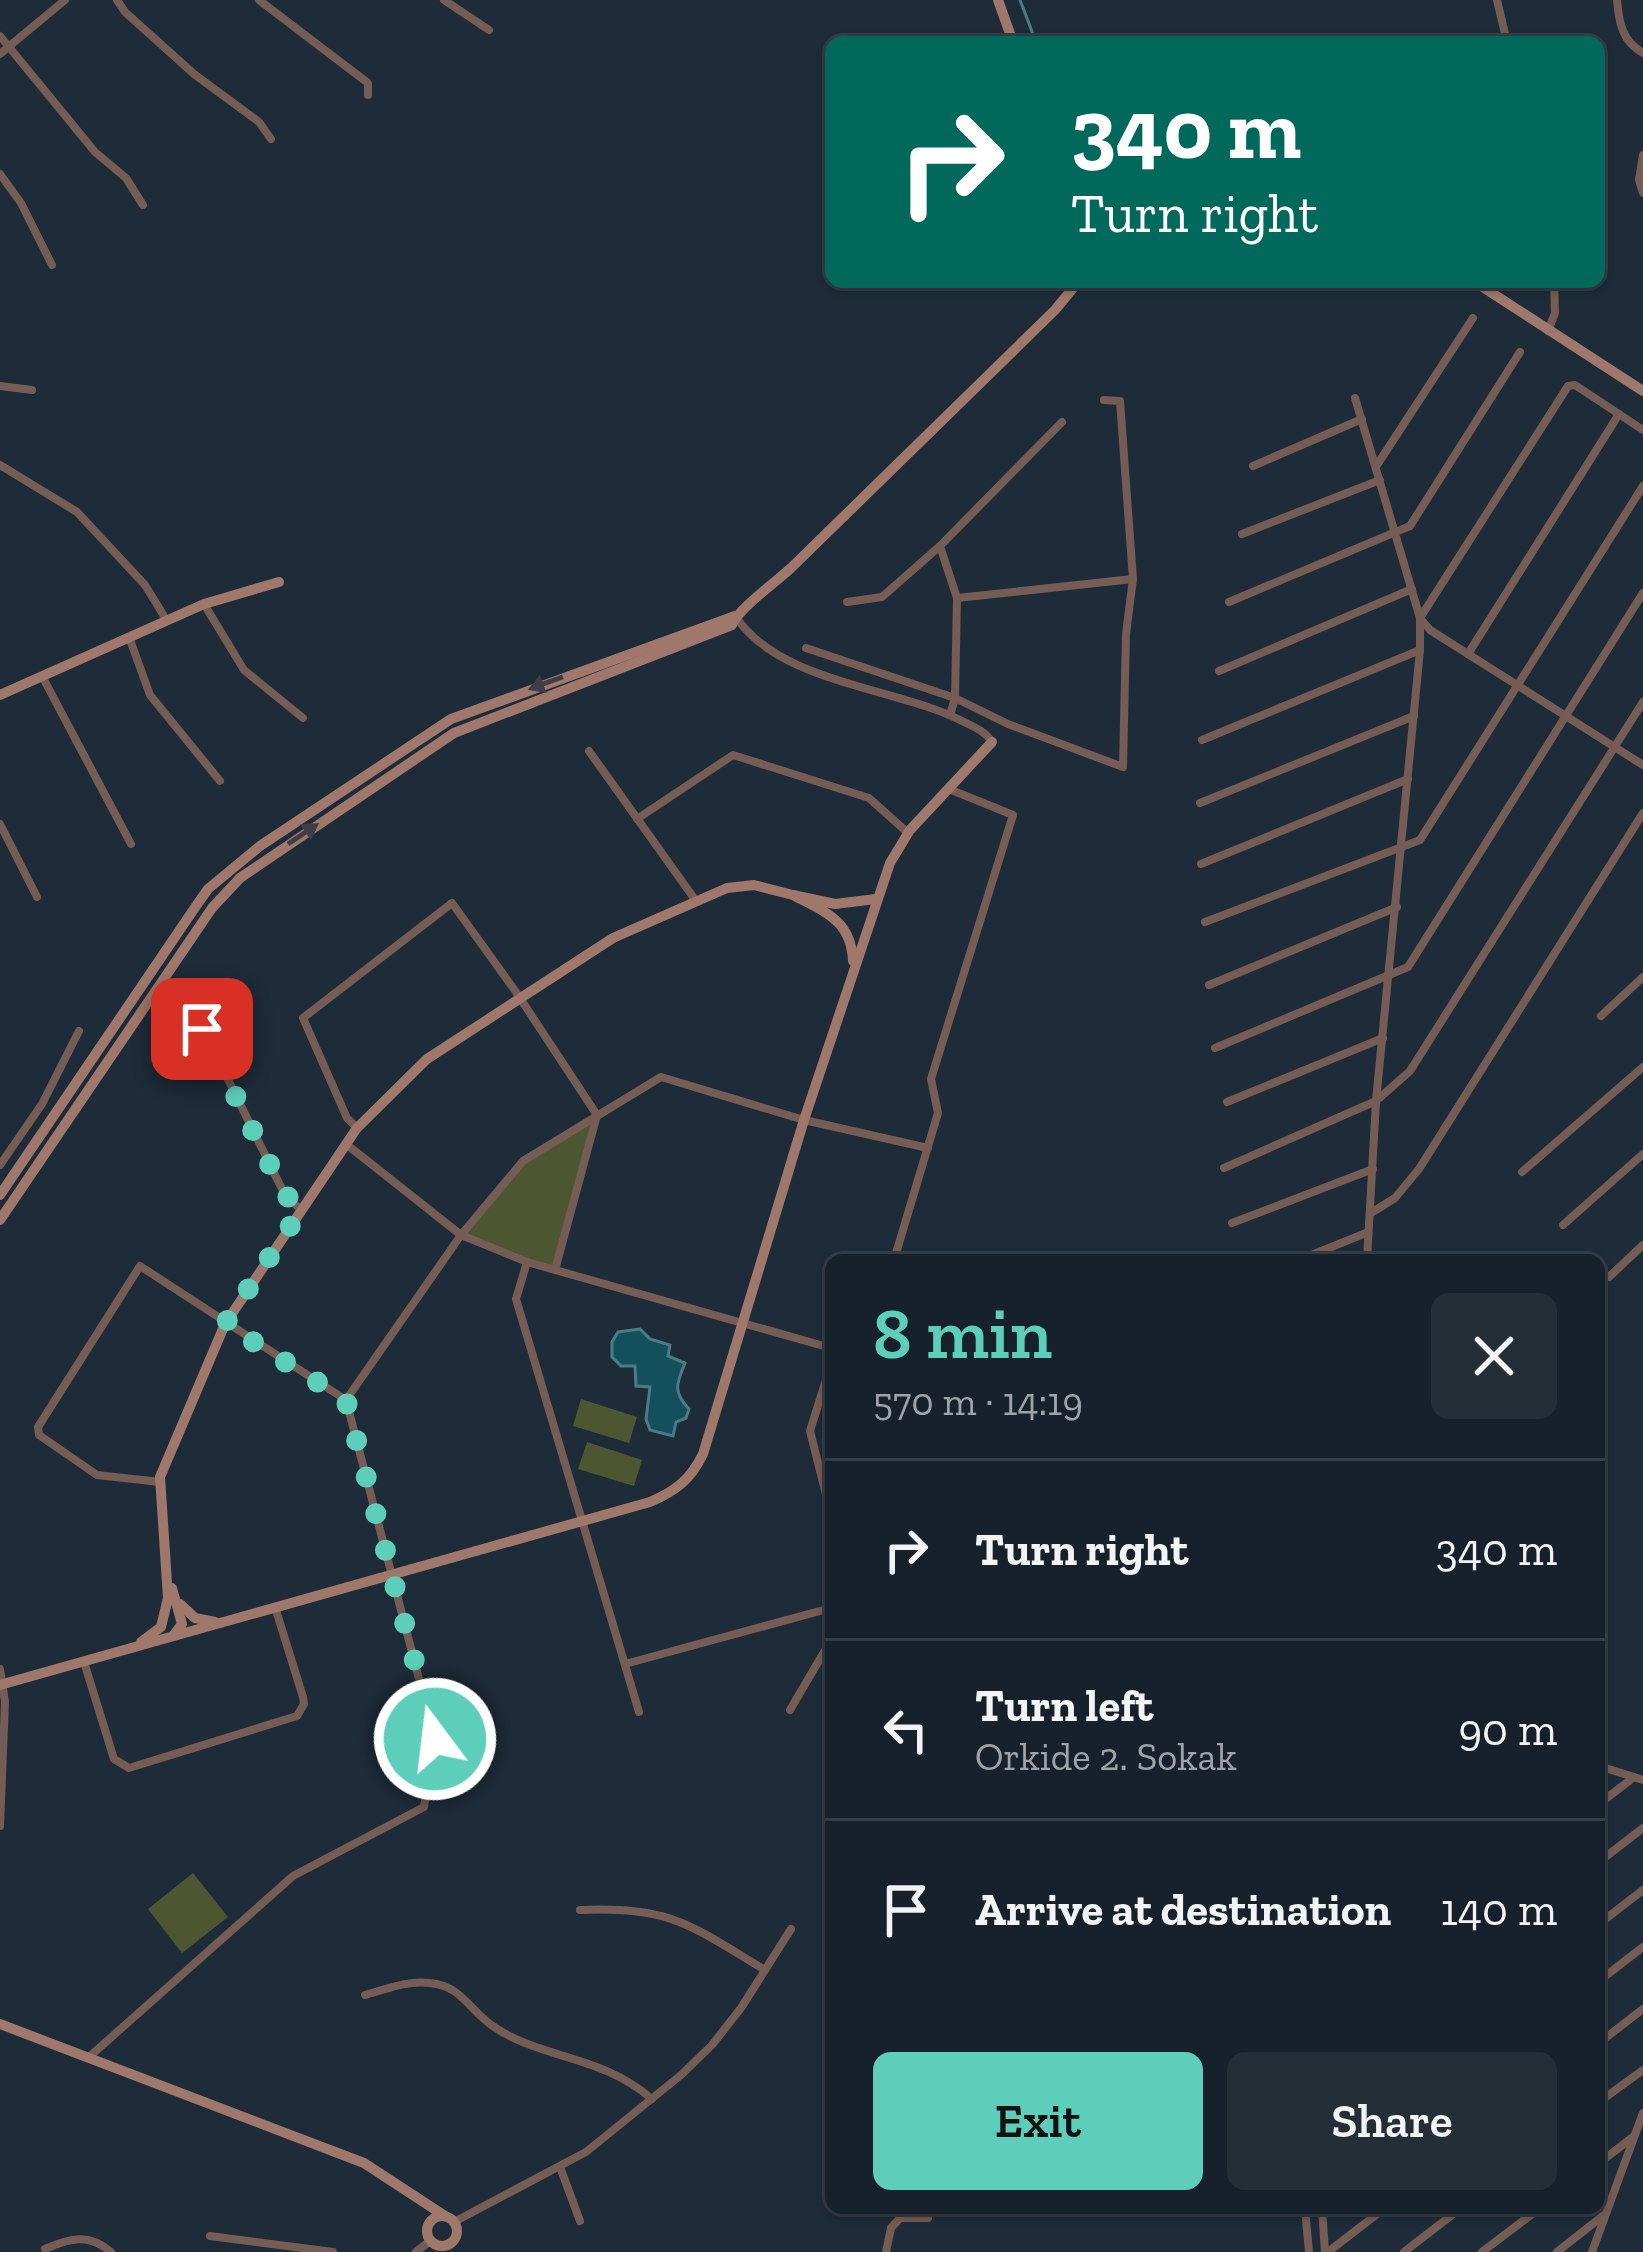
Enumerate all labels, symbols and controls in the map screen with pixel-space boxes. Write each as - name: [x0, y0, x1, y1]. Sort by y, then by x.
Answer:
- text: 340 m: [1071, 79, 1301, 180]
- icon: right: [873, 84, 1029, 240]
- text: Turn right: [1071, 181, 1318, 246]
- one-way arrow: [528, 675, 564, 693]
- one-way arrow: [287, 823, 320, 846]
- pin: [151, 978, 253, 1080]
- icon: arrive: [169, 996, 235, 1062]
- text: 8 min: [873, 1290, 1052, 1376]
- button: close: [1431, 1293, 1557, 1419]
- text: 570 m · 14:19: [873, 1378, 1083, 1425]
- icon: right: [873, 1517, 939, 1583]
- text: Turn right: [975, 1523, 1188, 1577]
- text: 340 m: [1436, 1523, 1557, 1577]
- position arrow: [372, 1676, 498, 1802]
- text: Turn left: [975, 1679, 1153, 1733]
- icon: left: [873, 1697, 939, 1763]
- text: 90 m: [1458, 1703, 1557, 1757]
- text: Orkide 2. Sokak: [975, 1733, 1237, 1780]
- icon: arrive: [873, 1877, 939, 1943]
- text: Arrive at destination: [975, 1883, 1391, 1937]
- text: 140 m: [1440, 1883, 1557, 1937]
- button: Exit: [873, 2052, 1203, 2190]
- button: Share: [1227, 2052, 1557, 2190]

